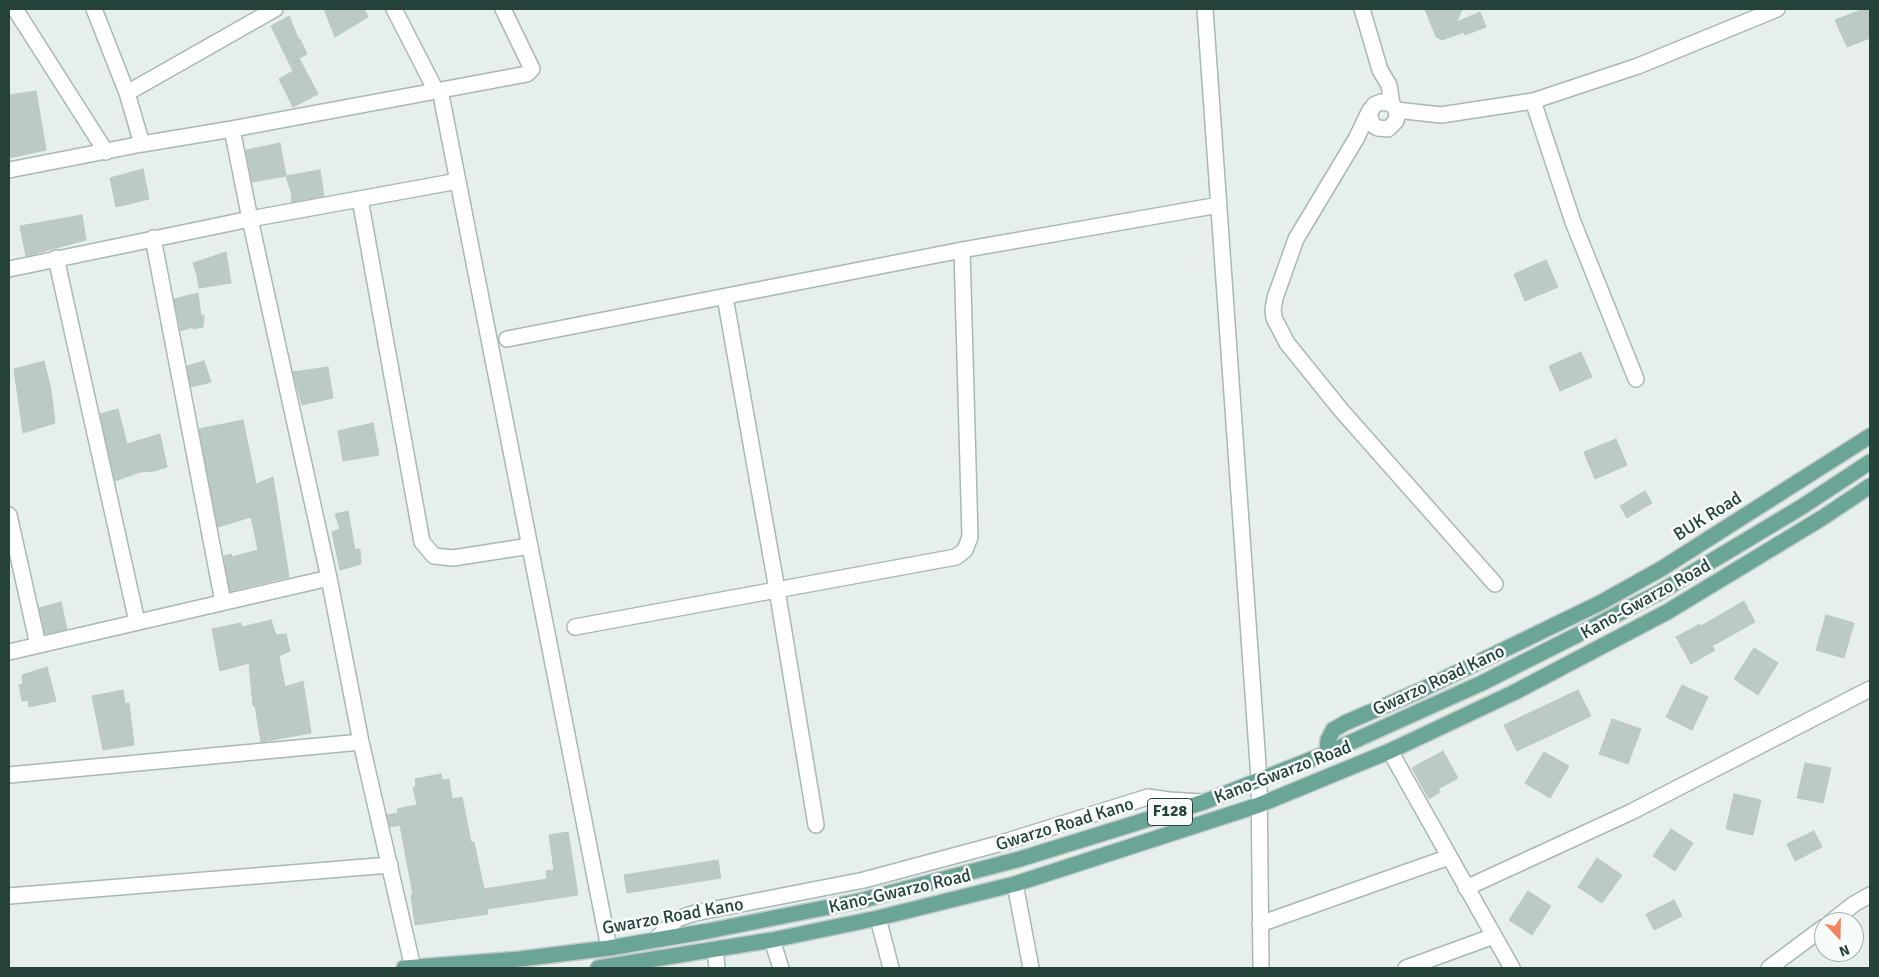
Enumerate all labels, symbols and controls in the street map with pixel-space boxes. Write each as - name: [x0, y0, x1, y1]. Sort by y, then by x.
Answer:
- street label: BUK Road: [1670, 488, 1746, 546]
- street label: Kano-Gwarzo Road: [1577, 555, 1715, 645]
- street label: Gwarzo Road Kano: [1370, 641, 1508, 721]
- street label: Kano-Gwarzo Road: [1211, 737, 1355, 809]
- street label: Gwarzo Road Kano: [994, 794, 1136, 856]
- road number: F128: [1148, 799, 1192, 826]
- street label: Kano-Gwarzo Road: [827, 865, 973, 919]
- street label: Gwarzo Road Kano: [601, 894, 745, 940]
- north arrow: [1814, 912, 1864, 962]
- text: N: [1837, 941, 1852, 960]

